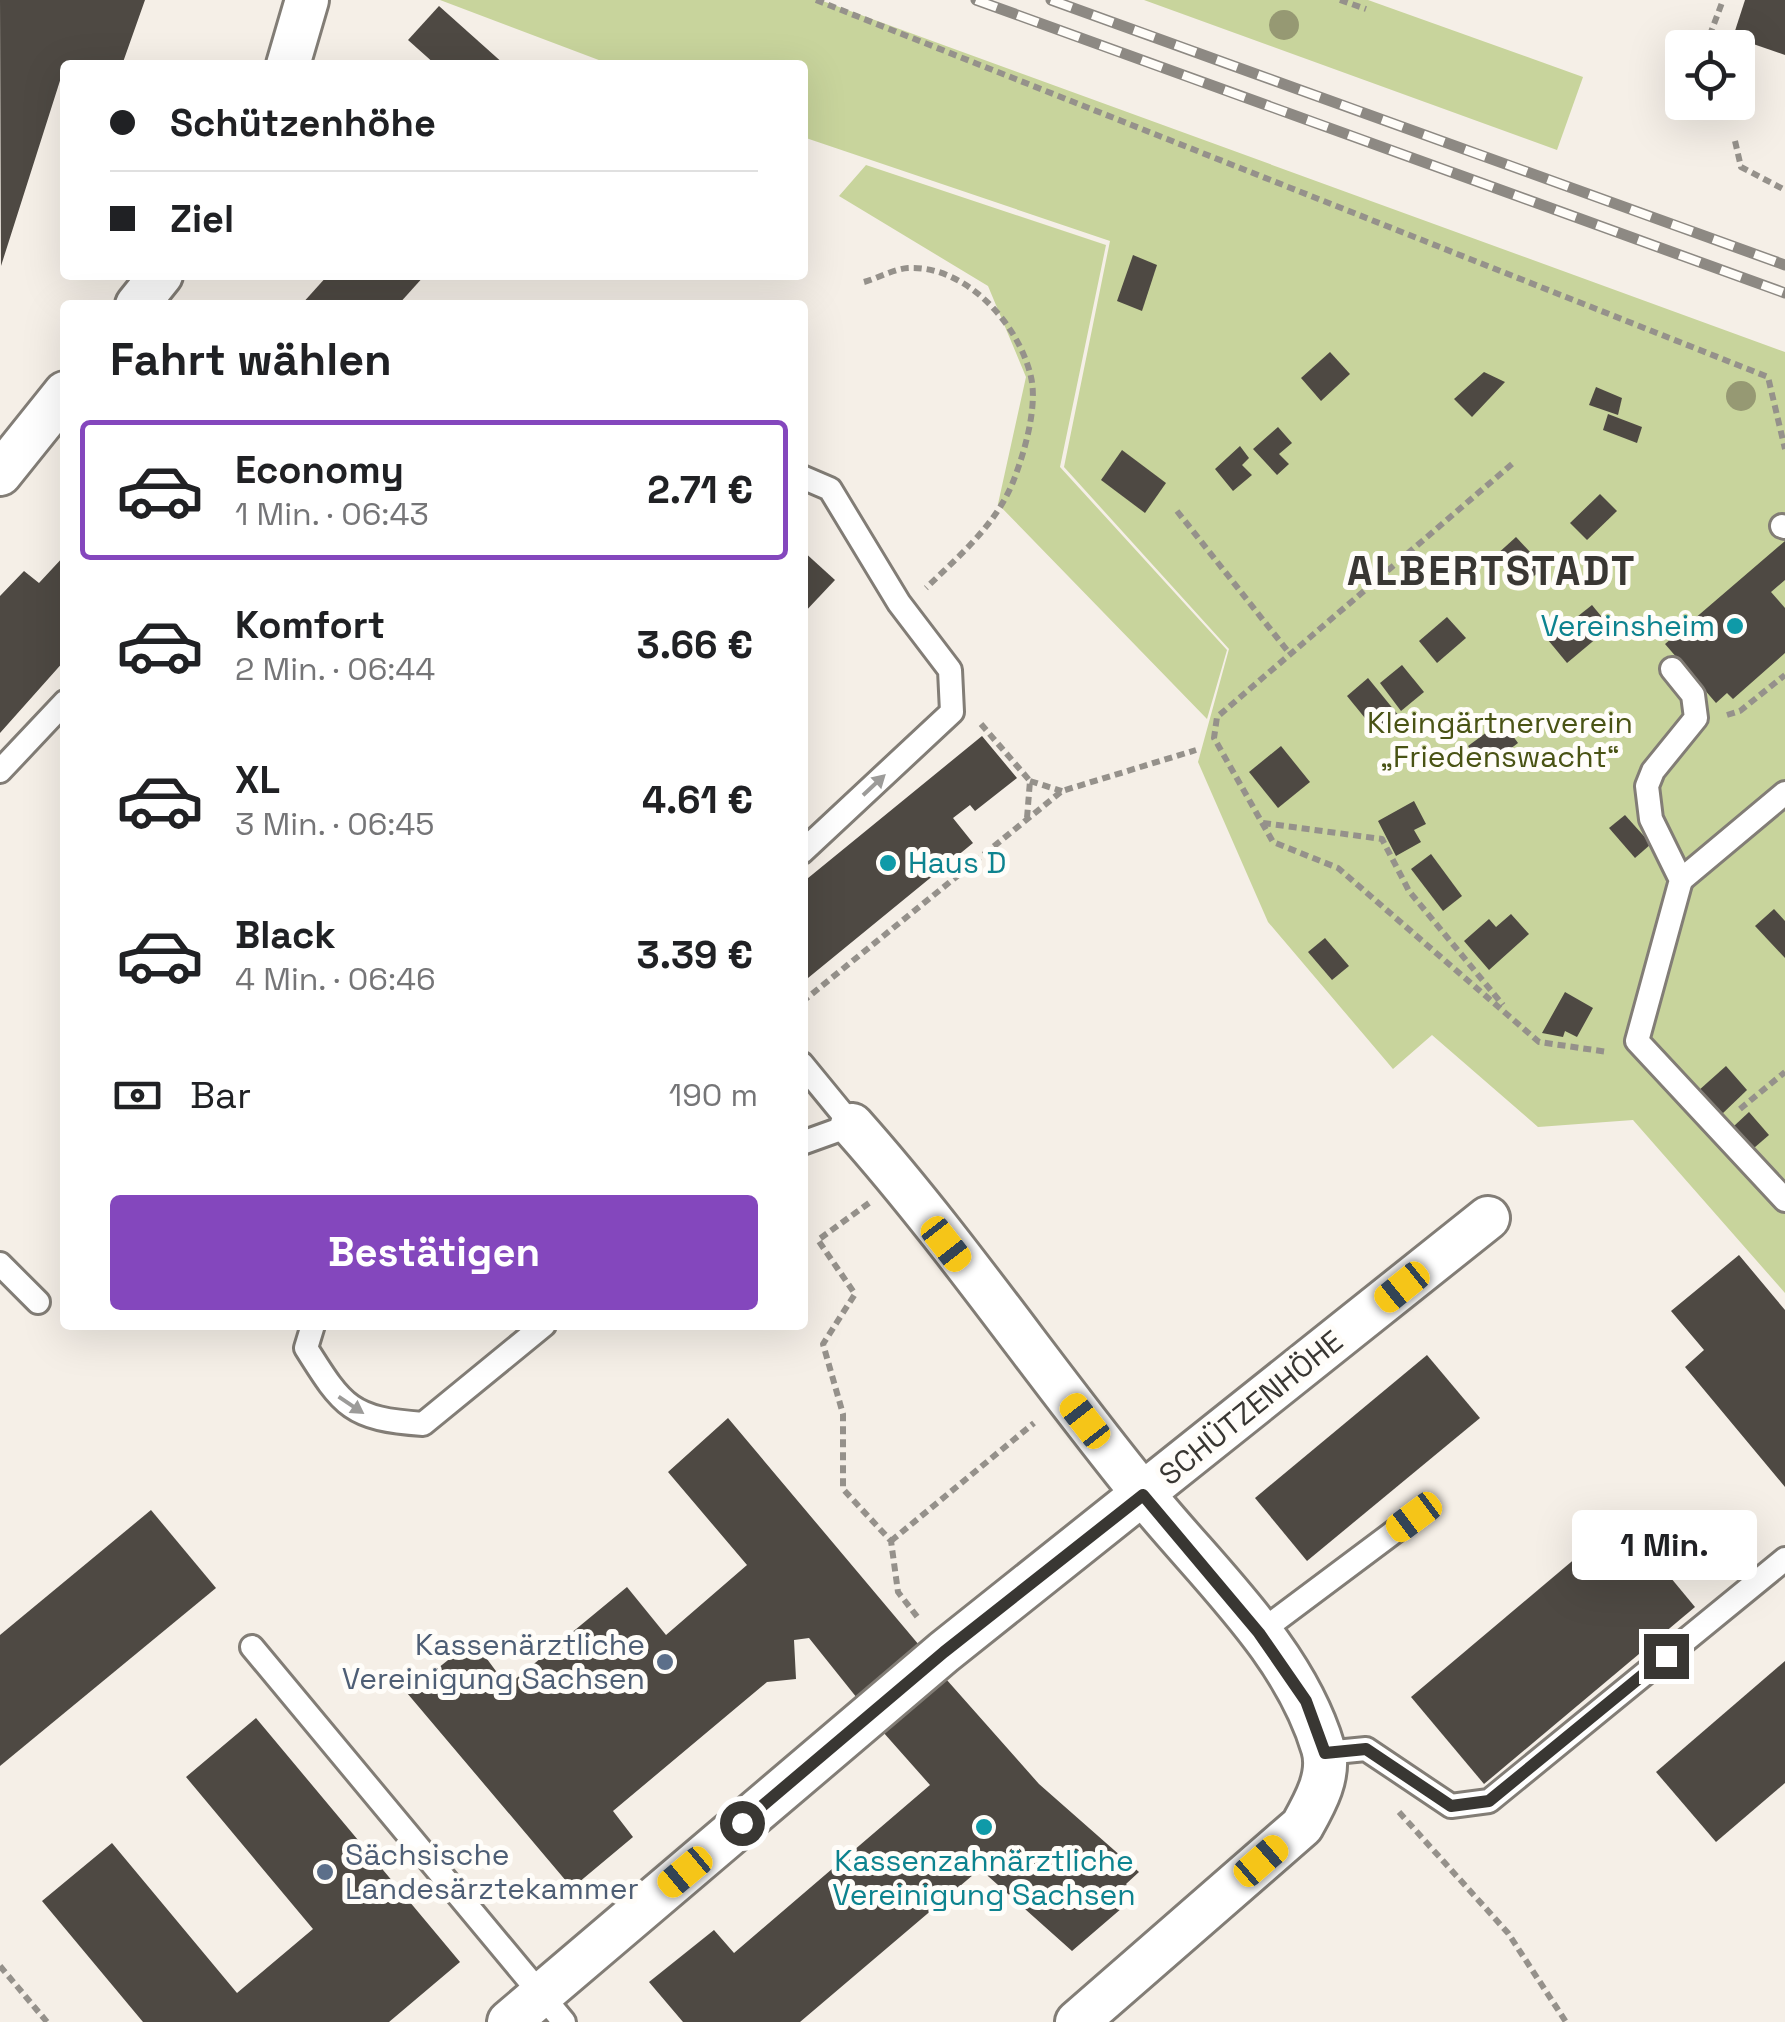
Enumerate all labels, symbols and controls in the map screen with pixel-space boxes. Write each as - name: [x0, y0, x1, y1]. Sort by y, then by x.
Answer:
- map controls: [1665, 30, 1755, 120]
- button: locate: [1665, 30, 1755, 120]
- text: Schützenhöhe: [170, 99, 436, 147]
- text: Ziel: [170, 195, 234, 243]
- text: Fahrt wählen: [110, 331, 392, 388]
- icon: car: [115, 445, 205, 535]
- text: Economy: [235, 446, 404, 494]
- text: 2.71 €: [647, 466, 753, 514]
- text: 1 Min. · 06:43: [235, 494, 429, 534]
- district label: ALBERTSTADT: [1347, 546, 1637, 597]
- icon: car: [115, 600, 205, 690]
- text: Komfort: [235, 601, 385, 649]
- place label: Vereinsheim: [1540, 606, 1715, 645]
- marker: Vereinsheim: [1724, 615, 1746, 637]
- text: 3.66 €: [637, 621, 753, 669]
- text: 2 Min. · 06:44: [235, 649, 435, 689]
- park label: Kleingärtnerverein „Friedenswacht“: [1367, 703, 1633, 776]
- icon: car: [115, 755, 205, 845]
- text: XL: [235, 756, 280, 804]
- one-way arrow: [862, 774, 886, 797]
- text: 4.61 €: [642, 776, 753, 824]
- text: 3 Min. · 06:45: [235, 804, 435, 844]
- place label: Haus D: [908, 843, 1006, 882]
- marker: Haus D: [877, 852, 899, 874]
- icon: car: [115, 910, 205, 1000]
- text: Black: [235, 911, 336, 959]
- text: 3.39 €: [637, 931, 753, 979]
- text: 4 Min. · 06:46: [235, 959, 436, 999]
- icon: cash: [110, 1068, 165, 1123]
- text: Bar: [190, 1071, 251, 1119]
- text: 190 m: [669, 1075, 758, 1115]
- button: Bestätigen: [110, 1195, 758, 1310]
- car: [916, 1211, 976, 1277]
- car: [1369, 1256, 1435, 1318]
- street label: SCHÜTZENHÖHE: [1151, 1322, 1351, 1494]
- car: [1055, 1388, 1115, 1454]
- one-way arrow: [337, 1396, 364, 1414]
- car: [1381, 1487, 1447, 1547]
- callout: 1 Min.: [1574, 1511, 1758, 1581]
- text: 1 Min.: [1620, 1525, 1709, 1565]
- place label: Kassenärztliche Vereinigung Sachsen: [342, 1625, 645, 1698]
- route end: [1644, 1634, 1689, 1679]
- marker: Kassenärztliche Vereinigung Sachsen: [654, 1651, 676, 1673]
- route start: [720, 1801, 765, 1846]
- marker: Kassenzahnärztliche Vereinigung Sachsen: [973, 1816, 995, 1838]
- car: [1229, 1830, 1293, 1892]
- place label: Sächsische Landesärztekammer: [345, 1835, 639, 1908]
- car: [652, 1841, 718, 1903]
- place label: Kassenzahnärztliche Vereinigung Sachsen: [832, 1841, 1136, 1914]
- marker: Sächsische Landesärztekammer: [314, 1861, 336, 1883]

